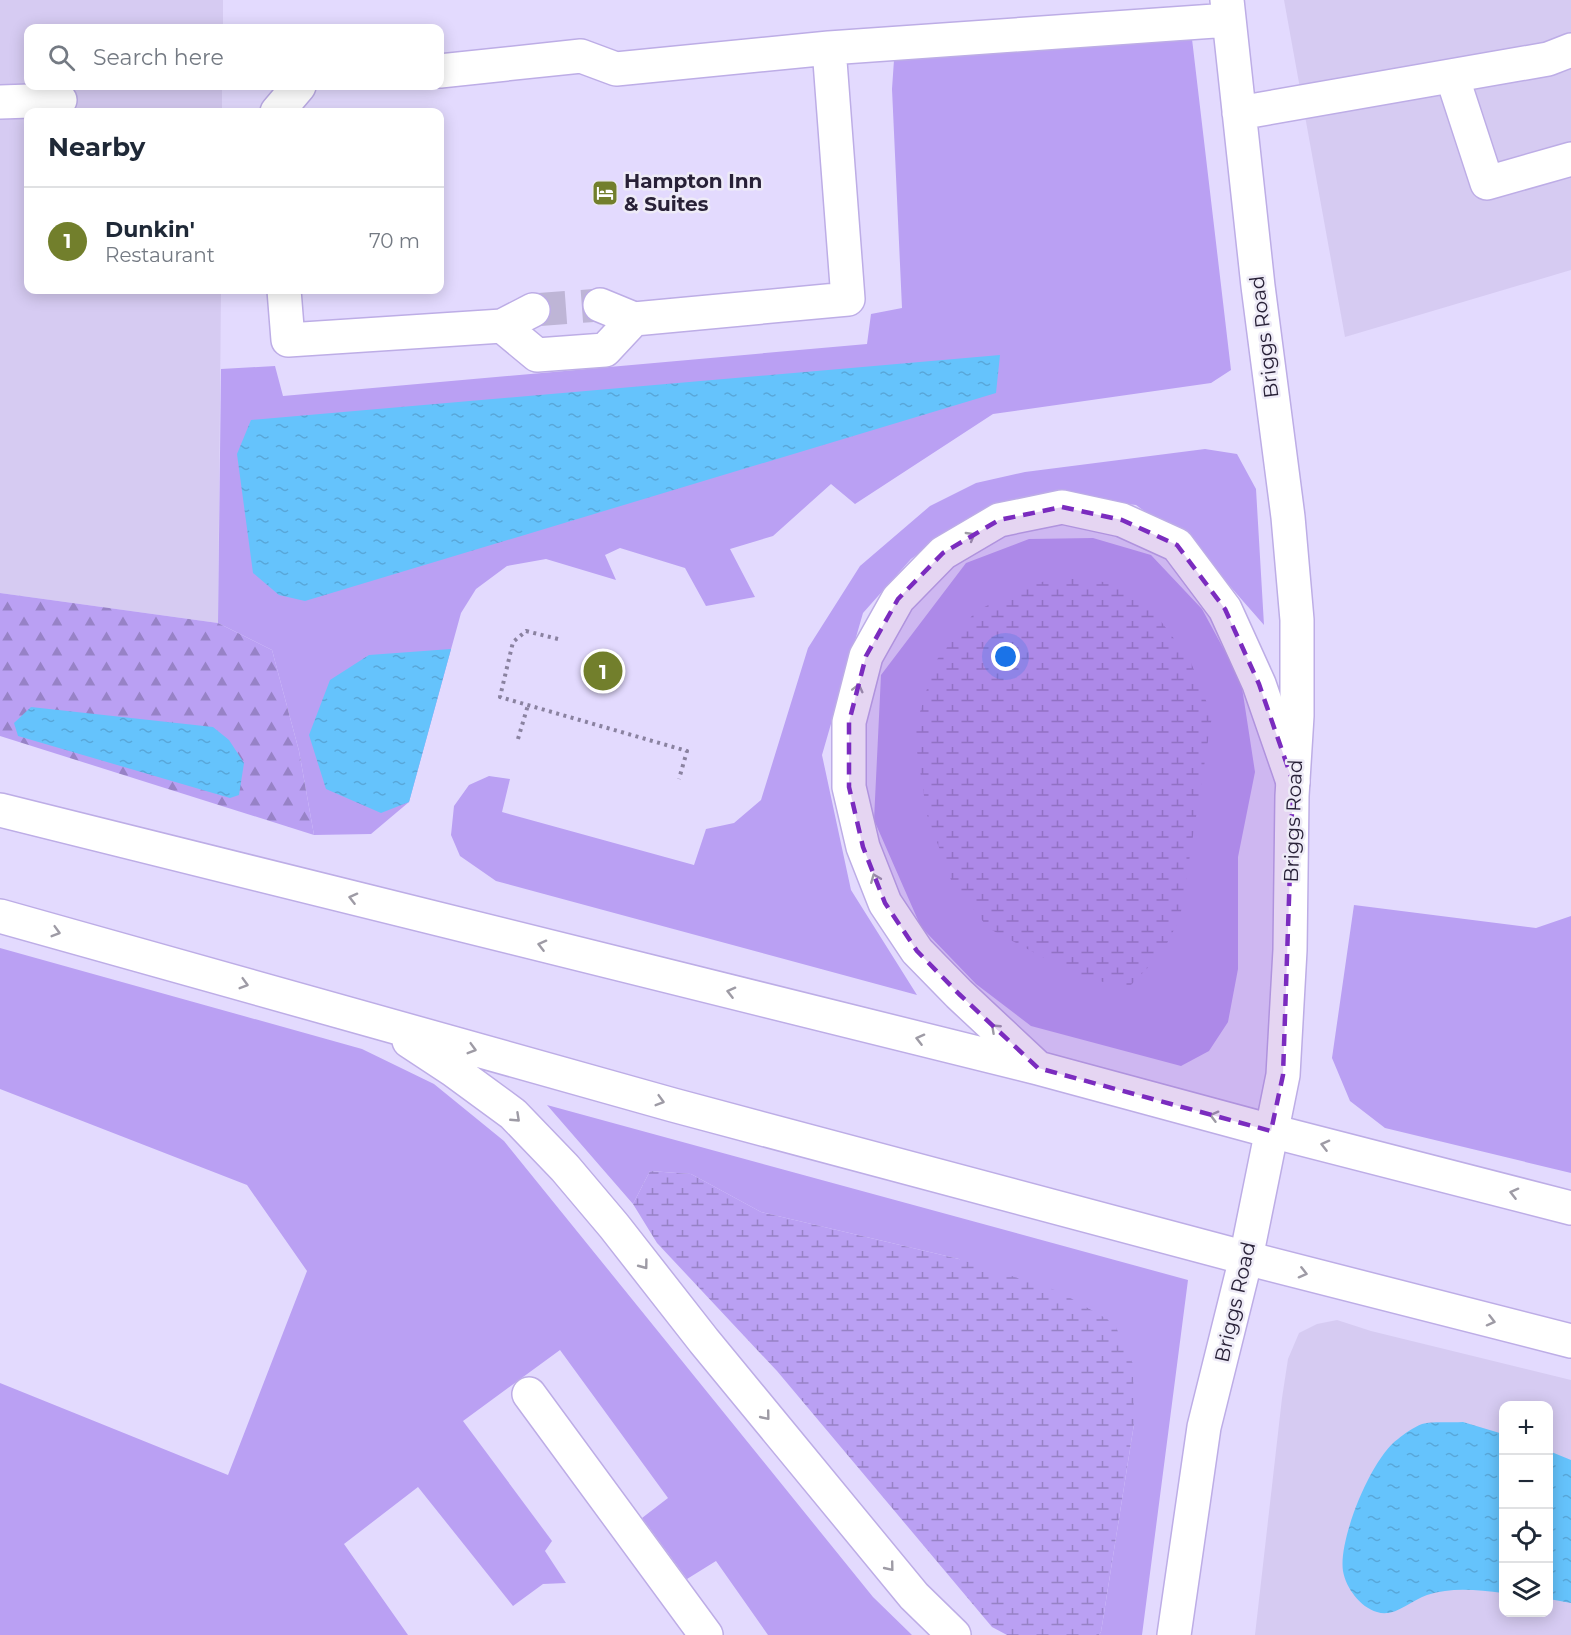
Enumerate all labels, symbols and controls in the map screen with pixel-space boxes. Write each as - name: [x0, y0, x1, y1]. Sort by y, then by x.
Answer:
- search box: [24, 24, 444, 90]
- icon: search: [45, 41, 78, 74]
- text: Search here: [93, 44, 224, 71]
- text: Nearby: [48, 131, 145, 163]
- place label: Hampton Inn & Suites: [624, 169, 762, 216]
- hotel icon: Hampton Inn & Suites: [590, 178, 620, 208]
- text: Dunkin': [105, 216, 195, 243]
- text: 1: [64, 229, 71, 253]
- text: 70 m: [369, 229, 420, 253]
- text: Restaurant: [105, 243, 215, 267]
- street label: Briggs Road: [1245, 274, 1283, 400]
- one-way arrow: [965, 532, 975, 544]
- your location: [991, 642, 1020, 671]
- pin: 1: [584, 648, 622, 694]
- one-way arrow: [850, 683, 863, 693]
- street label: Briggs Road: [1279, 759, 1307, 883]
- one-way arrow: [870, 873, 882, 884]
- one-way arrow: [348, 892, 358, 905]
- one-way arrow: [50, 925, 61, 937]
- one-way arrow: [537, 939, 547, 952]
- one-way arrow: [239, 977, 249, 990]
- one-way arrow: [726, 986, 736, 999]
- one-way arrow: [992, 1024, 1002, 1035]
- one-way arrow: [916, 1033, 926, 1046]
- one-way arrow: [467, 1041, 477, 1054]
- one-way arrow: [654, 1094, 665, 1106]
- one-way arrow: [509, 1111, 519, 1122]
- one-way arrow: [1209, 1111, 1220, 1123]
- one-way arrow: [1321, 1139, 1331, 1152]
- one-way arrow: [1509, 1188, 1520, 1200]
- street label: Briggs Road: [1209, 1239, 1261, 1365]
- one-way arrow: [636, 1258, 647, 1269]
- one-way arrow: [1297, 1265, 1307, 1278]
- one-way arrow: [1486, 1314, 1496, 1326]
- map controls: [1499, 1401, 1553, 1617]
- button: +: [1499, 1401, 1553, 1455]
- one-way arrow: [759, 1410, 770, 1421]
- button: −: [1499, 1455, 1553, 1509]
- button: locate: [1499, 1509, 1553, 1563]
- one-way arrow: [883, 1560, 894, 1571]
- button: layers: [1499, 1563, 1553, 1617]

